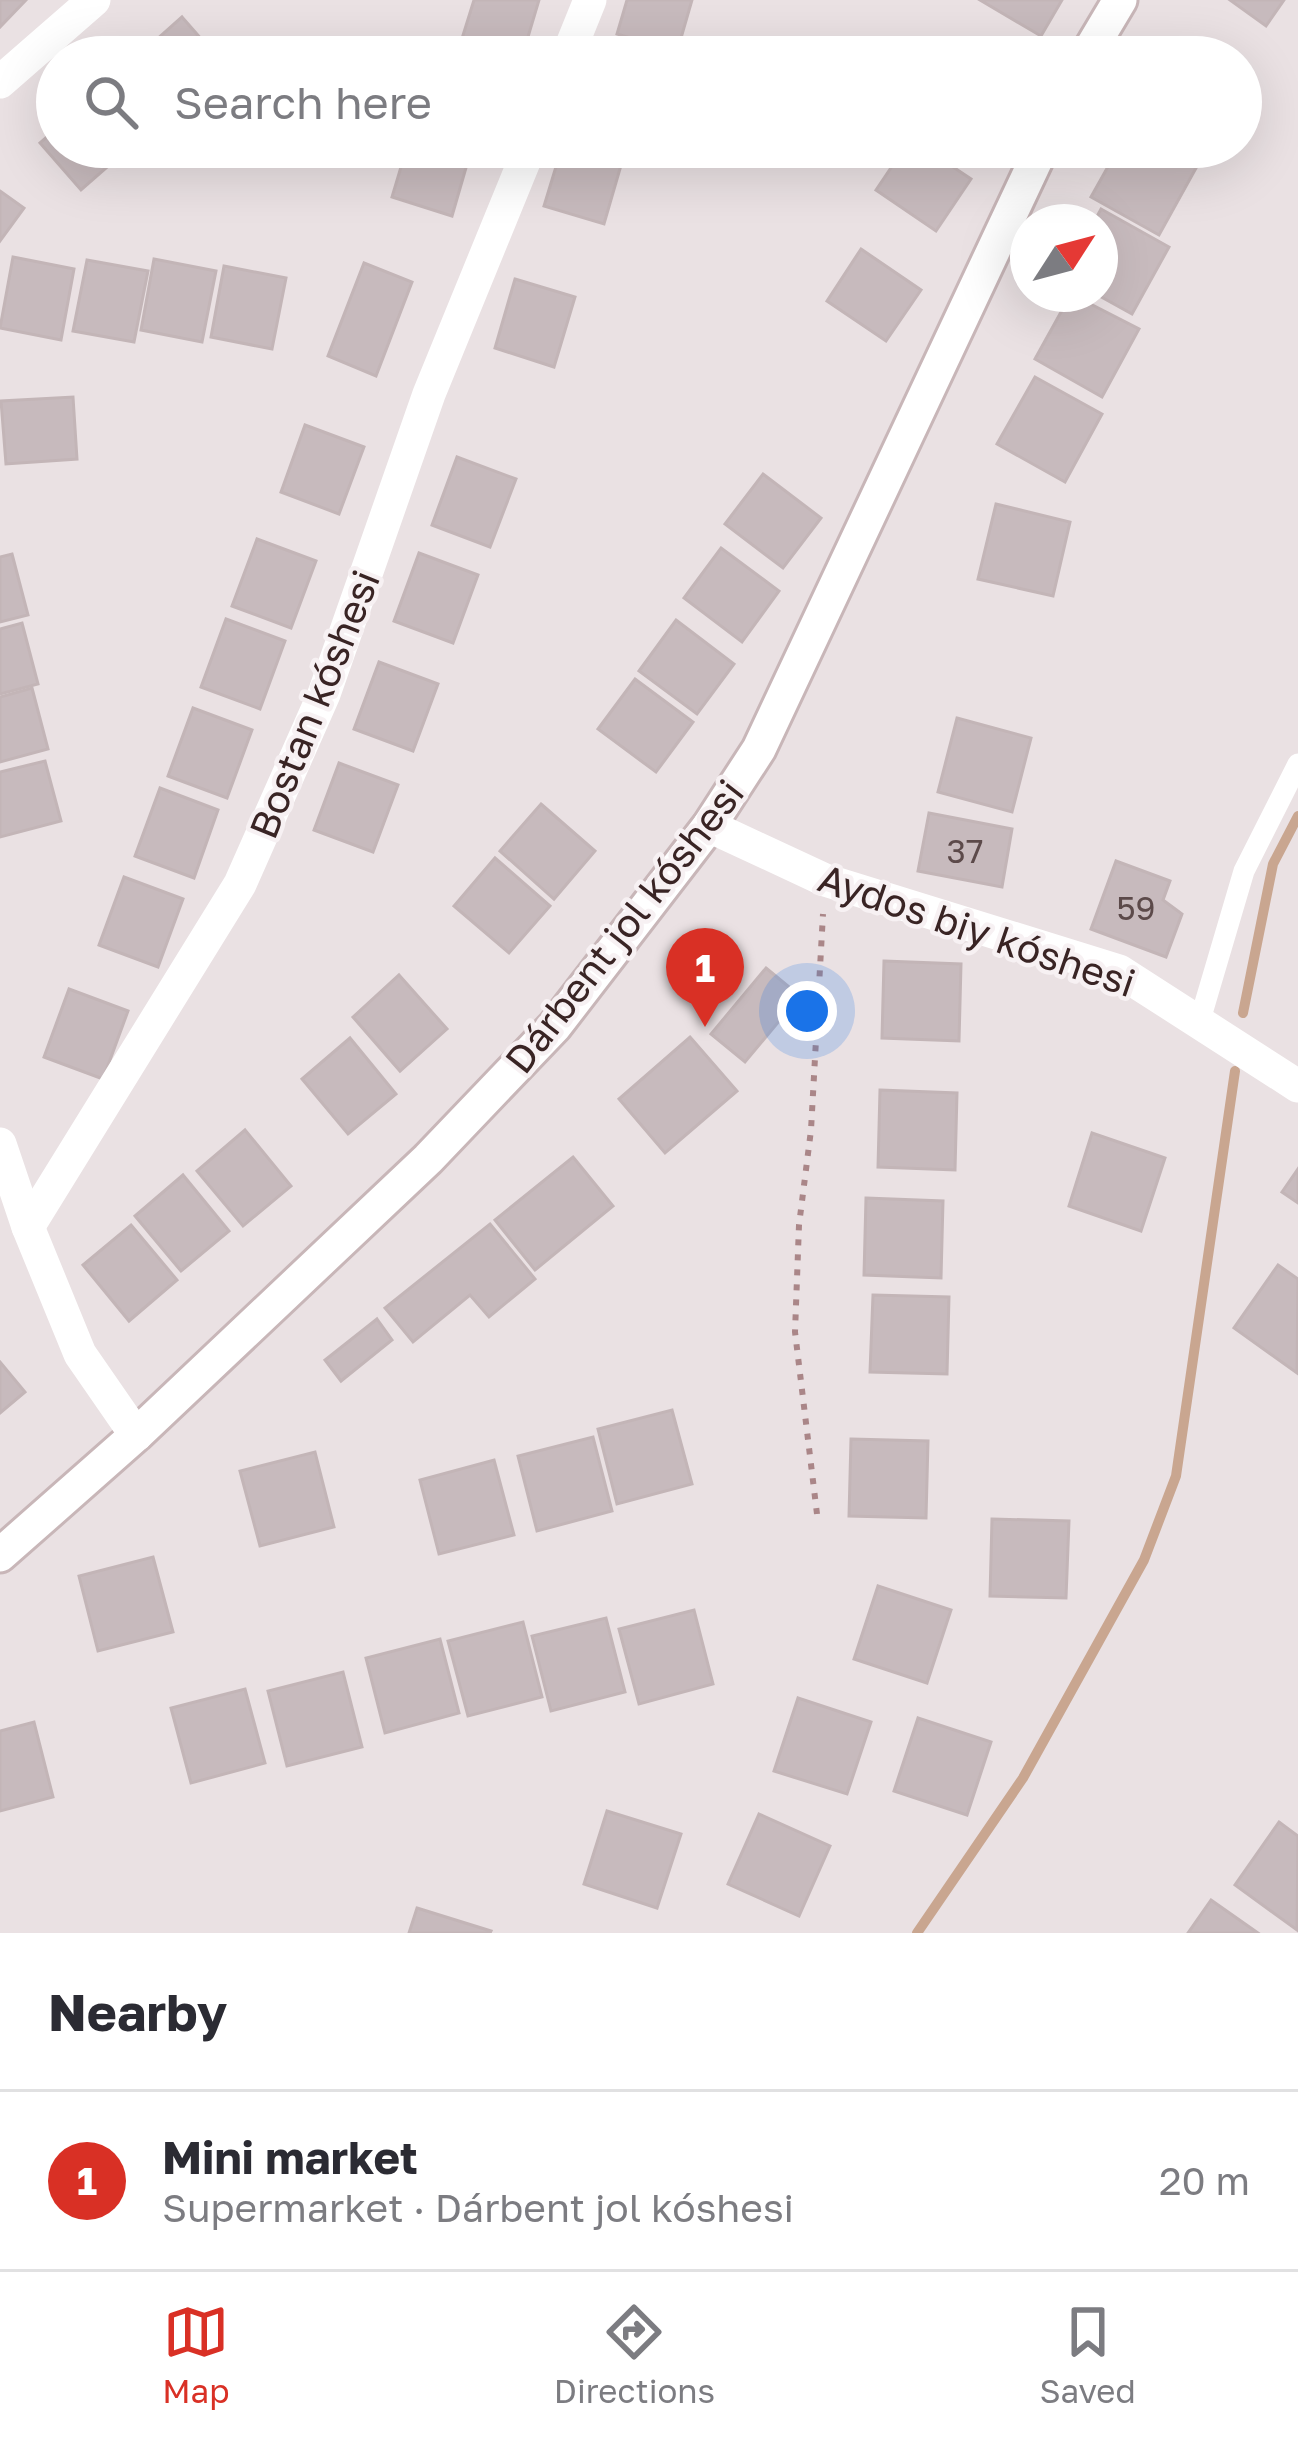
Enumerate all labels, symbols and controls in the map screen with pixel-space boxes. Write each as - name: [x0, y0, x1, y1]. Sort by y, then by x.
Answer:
- search box: [36, 36, 1262, 168]
- icon: search: [78, 69, 144, 135]
- text: Search here: [174, 75, 432, 129]
- north arrow: [1010, 204, 1118, 312]
- street label: Bostan kóshesi: [239, 563, 389, 845]
- street label: Dárbent jol kóshesi: [495, 770, 753, 1082]
- house number: 37: [947, 831, 983, 870]
- street label: Aydos biy kóshesi: [813, 854, 1141, 1006]
- house number: 59: [1116, 888, 1156, 927]
- pin: 1: [666, 928, 744, 1027]
- your location: [777, 981, 837, 1041]
- text: Nearby: [48, 1981, 227, 2042]
- text: Mini market: [162, 2130, 418, 2184]
- text: 1: [77, 2157, 97, 2204]
- text: 20 m: [1159, 2157, 1250, 2204]
- text: Supermarket · Dárbent jol kóshesi: [162, 2184, 794, 2231]
- tab: Map: [162, 2299, 230, 2410]
- tab: Directions: [554, 2299, 715, 2410]
- tab: Saved: [1039, 2299, 1136, 2410]

